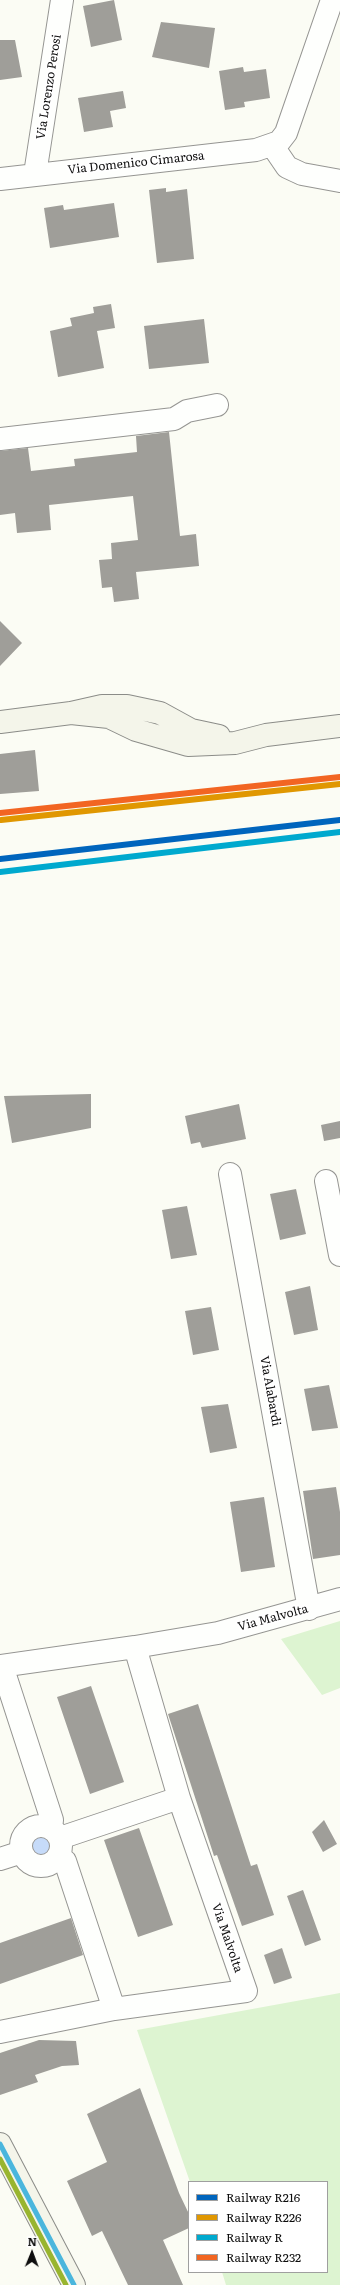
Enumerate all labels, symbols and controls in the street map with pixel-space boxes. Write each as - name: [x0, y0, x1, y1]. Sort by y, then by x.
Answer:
- street label: Via Lorenzo Perosi: [34, 33, 64, 141]
- street label: Via Domenico Cimarosa: [67, 149, 205, 177]
- street label: Via Alabardi: [257, 1355, 283, 1427]
- street label: Via Malvolta: [236, 1602, 310, 1634]
- street label: Via Malvolta: [208, 1902, 246, 1974]
- legend: [188, 2181, 328, 2273]
- text: Railway R216: [226, 2188, 300, 2206]
- text: Railway R226: [226, 2208, 301, 2226]
- text: Railway R: [226, 2228, 283, 2246]
- north arrow: [12, 2233, 52, 2273]
- text: N: [27, 2233, 37, 2249]
- text: Railway R232: [226, 2248, 301, 2266]

